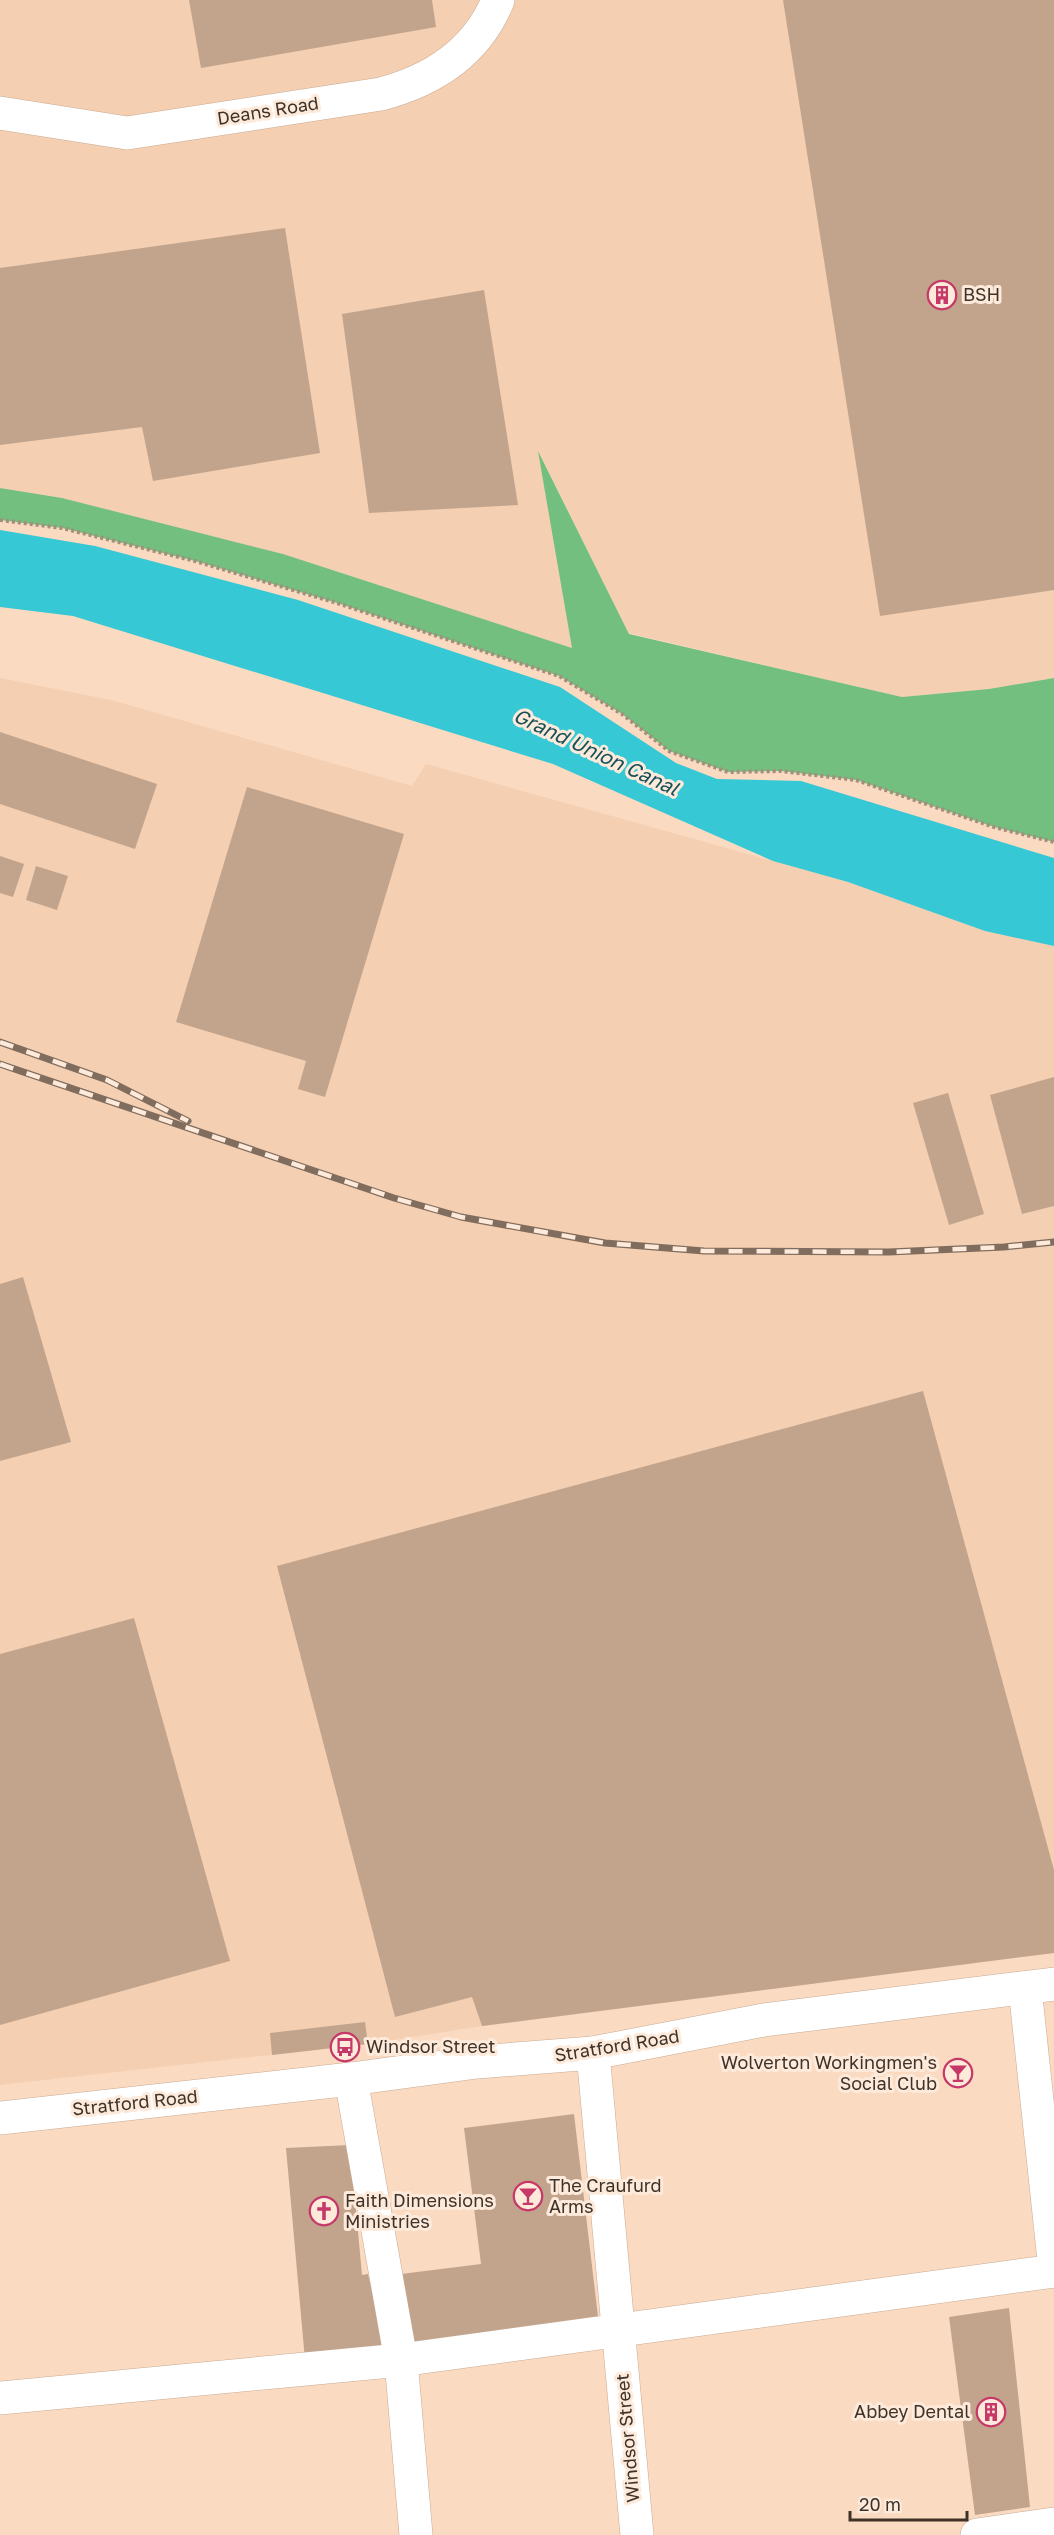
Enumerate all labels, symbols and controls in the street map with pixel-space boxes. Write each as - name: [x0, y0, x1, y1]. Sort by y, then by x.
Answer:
- street label: Deans Road: [216, 91, 320, 129]
- building icon: BSH: [926, 279, 958, 311]
- place label: BSH: [963, 283, 1000, 305]
- water label: Grand Union Canal: [510, 702, 683, 800]
- street label: Stratford Road: [553, 2024, 681, 2066]
- bus stop icon: Windsor Street: [329, 2031, 361, 2063]
- place label: Windsor Street: [366, 2035, 495, 2057]
- place label: Wolverton Workingmen's Social Club: [721, 2051, 937, 2094]
- bar icon: Wolverton Workingmen's Social Club: [942, 2057, 974, 2089]
- street label: Stratford Road: [71, 2084, 199, 2120]
- place label: The Craufurd Arms: [549, 2174, 662, 2217]
- bar icon: The Craufurd Arms: [512, 2180, 544, 2212]
- place label: Faith Dimensions Ministries: [345, 2189, 494, 2232]
- church icon: Faith Dimensions Ministries: [308, 2195, 340, 2227]
- street label: Windsor Street: [610, 2373, 644, 2503]
- building icon: Abbey Dental: [975, 2396, 1007, 2428]
- place label: Abbey Dental: [854, 2400, 970, 2422]
- scale bar: [850, 2484, 967, 2522]
- text: 20 m: [859, 2493, 901, 2515]

